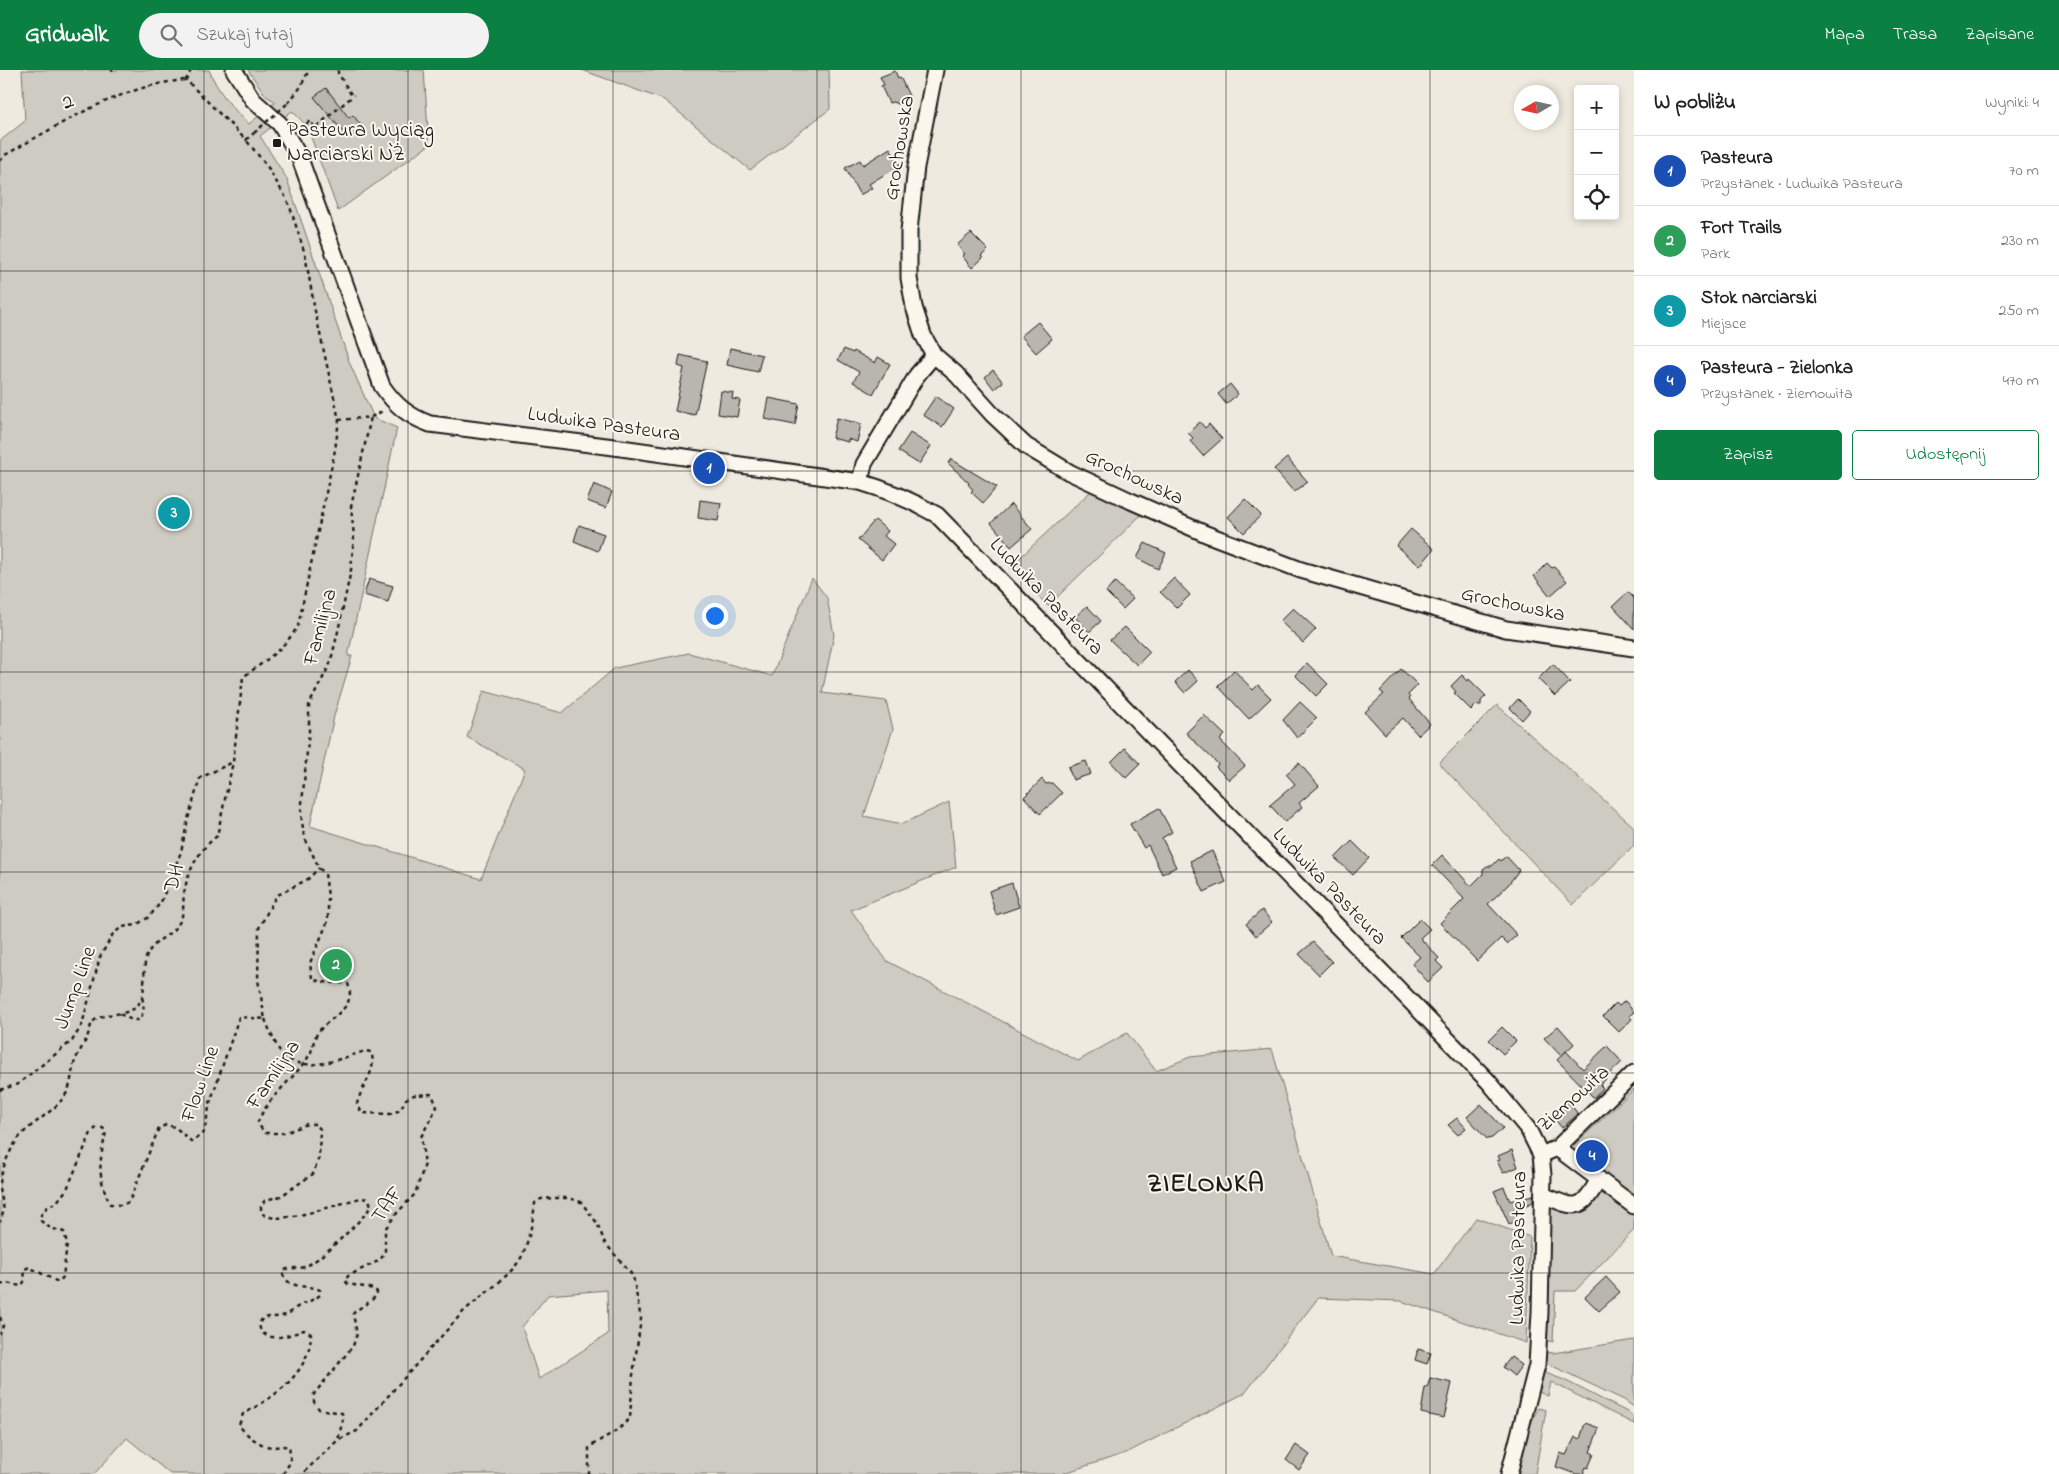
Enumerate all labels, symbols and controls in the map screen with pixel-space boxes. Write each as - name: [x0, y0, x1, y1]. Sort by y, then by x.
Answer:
- search box: [139, 13, 489, 58]
- text: Gridwalk: [25, 18, 109, 53]
- icon: search: [157, 21, 185, 49]
- text: Szukaj tutaj: [197, 22, 292, 49]
- text: Mapa: [1825, 22, 1865, 48]
- text: Trasa: [1893, 22, 1937, 48]
- text: Zapisane: [1965, 22, 2034, 48]
- north arrow: [1514, 85, 1559, 130]
- map controls: [1574, 85, 1619, 220]
- button: +: [1574, 85, 1619, 130]
- street label: 2: [56, 87, 80, 119]
- text: W pobliżu: [1654, 88, 1736, 118]
- text: Wyniki: 4: [1985, 91, 2039, 115]
- street label: Grochowska: [877, 93, 923, 203]
- place label: Pasteura Wyciąg Narciarski NŻ: [287, 116, 434, 170]
- button: −: [1574, 130, 1619, 175]
- marker: Pasteura Wyciąg Narciarski NŻ: [271, 137, 283, 149]
- text: Pasteura: [1701, 145, 1773, 172]
- text: 1: [1667, 159, 1673, 183]
- text: 70 m: [2009, 159, 2039, 183]
- text: Przystanek · Ludwika Pasteura: [1701, 172, 1903, 196]
- button: locate: [1574, 175, 1619, 220]
- text: Fort Trails: [1701, 215, 1782, 242]
- text: 2: [1666, 229, 1674, 253]
- text: 230 m: [2001, 229, 2039, 253]
- text: Park: [1701, 242, 1730, 266]
- text: Stok narciarski: [1701, 285, 1817, 312]
- text: 3: [1667, 299, 1673, 323]
- text: 250 m: [1999, 299, 2039, 323]
- text: Miejsce: [1701, 312, 1746, 336]
- text: Pasteura - Zielonka: [1701, 355, 1853, 382]
- text: 4: [1667, 369, 1673, 393]
- text: 470 m: [2002, 369, 2039, 393]
- text: Przystanek · Ziemowita: [1701, 382, 1853, 406]
- street label: Ludwika Pasteura: [526, 399, 682, 451]
- button: Zapisz: [1654, 430, 1842, 480]
- button: Udostępnij: [1852, 430, 2039, 480]
- street label: Grochowska: [1080, 442, 1188, 514]
- pin: 1: [693, 449, 725, 487]
- pin: 3: [158, 494, 190, 532]
- street label: Ludwika Pasteura: [982, 531, 1110, 663]
- street label: Grochowska: [1458, 579, 1568, 631]
- street label: Familijna: [296, 585, 346, 670]
- your location: [702, 603, 728, 629]
- street label: Ludwika Pasteura: [1265, 821, 1393, 953]
- street label: DH: [157, 861, 193, 896]
- street label: Jump Line: [47, 942, 105, 1034]
- pin: 2: [320, 946, 352, 984]
- street label: Familijna: [239, 1034, 308, 1117]
- street label: Flow Line: [174, 1042, 228, 1127]
- street label: Ziemowita: [1531, 1058, 1617, 1140]
- pin: 4: [1576, 1137, 1608, 1175]
- district label: ZIELONKA: [1147, 1166, 1265, 1204]
- street label: Ludwika Pasteura: [1503, 1171, 1535, 1325]
- street label: TAF: [365, 1180, 411, 1229]

